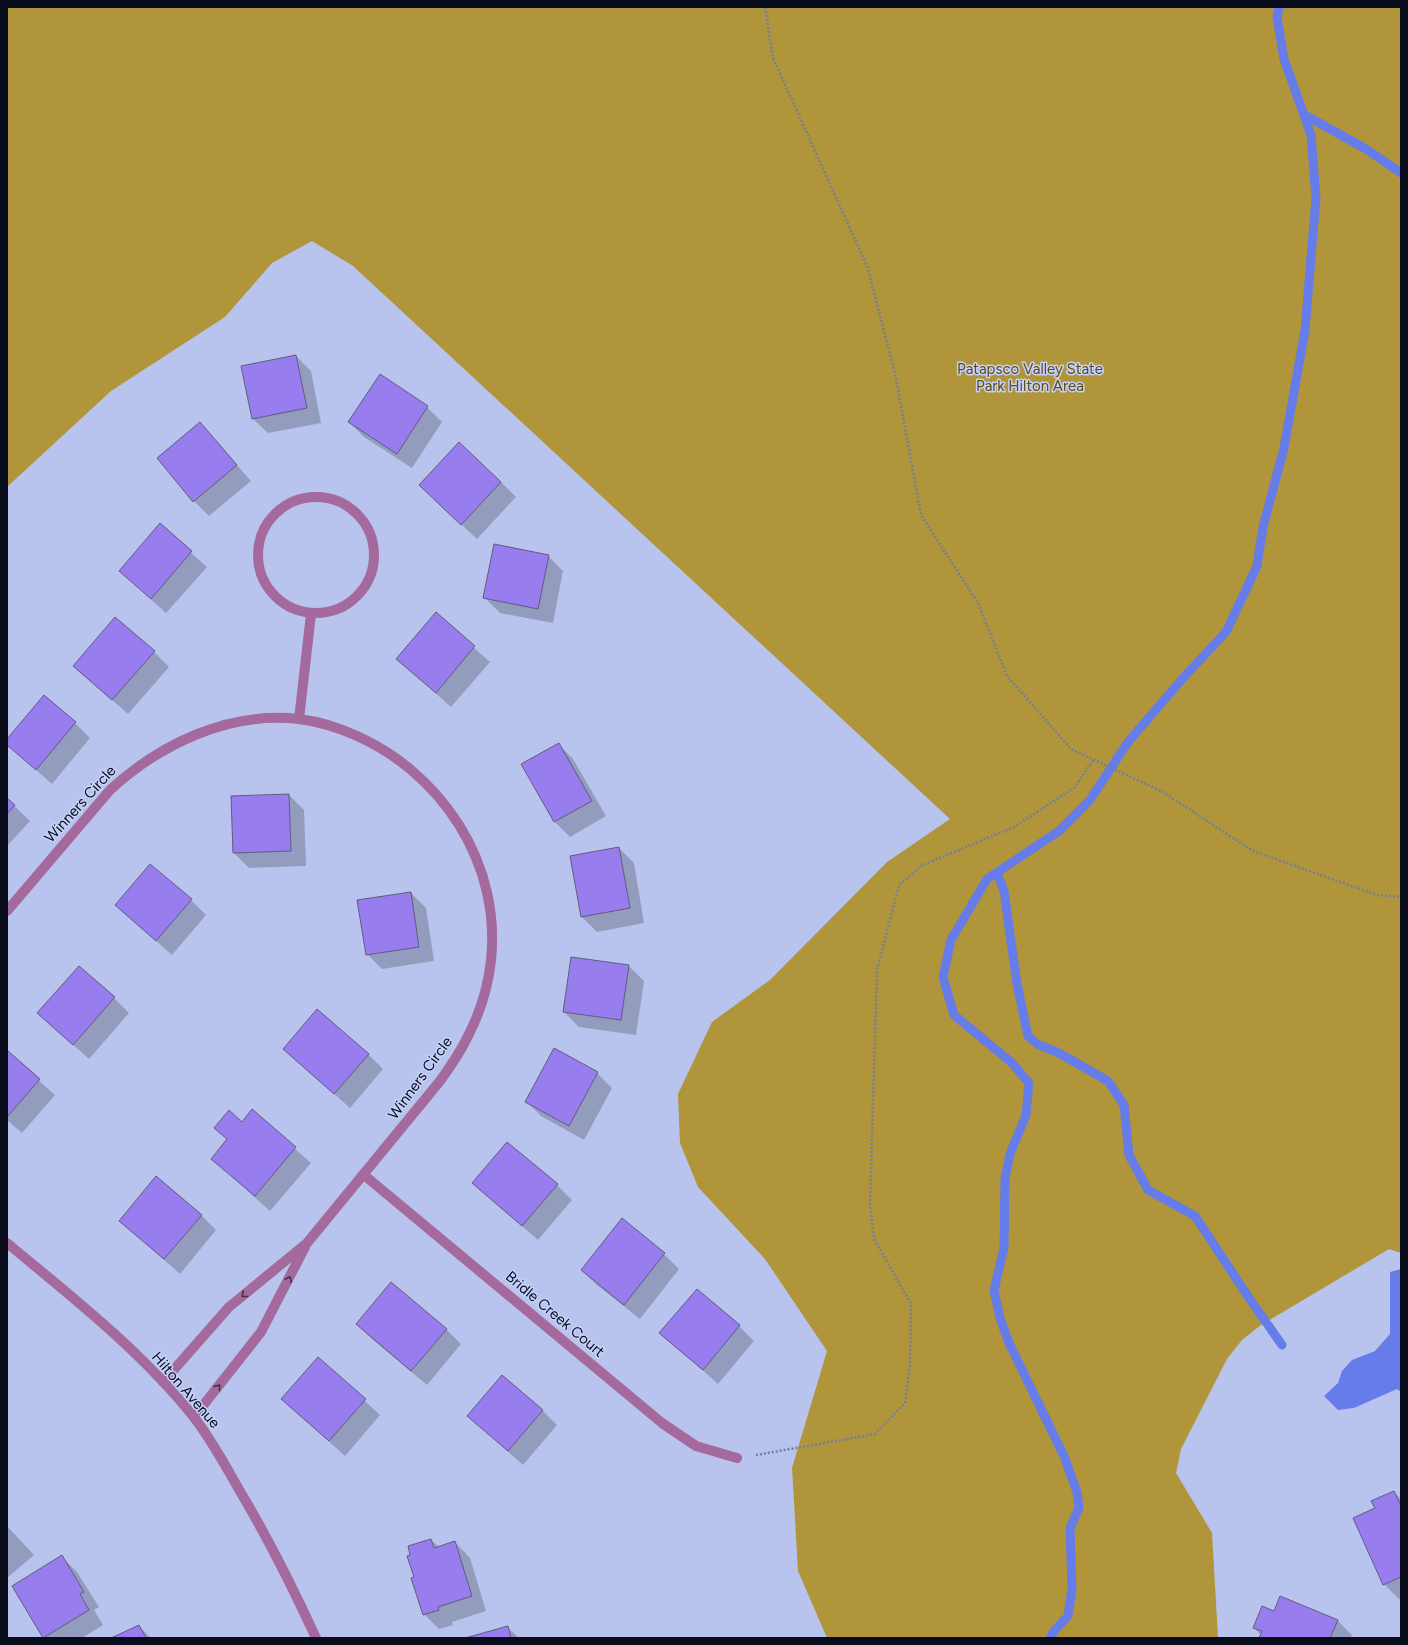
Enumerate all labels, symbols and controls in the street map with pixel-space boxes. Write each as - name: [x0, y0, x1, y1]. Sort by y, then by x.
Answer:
- park label: Patapsco Valley State Park Hilton Area: [957, 360, 1103, 395]
- street label: Winners Circle: [41, 762, 119, 846]
- street label: Winners Circle: [384, 1033, 456, 1123]
- street label: Bridle Creek Court: [502, 1267, 608, 1361]
- one-way arrow: [284, 1275, 292, 1283]
- one-way arrow: [242, 1290, 249, 1297]
- street label: Hilton Avenue: [148, 1348, 224, 1432]
- one-way arrow: [213, 1384, 220, 1391]

